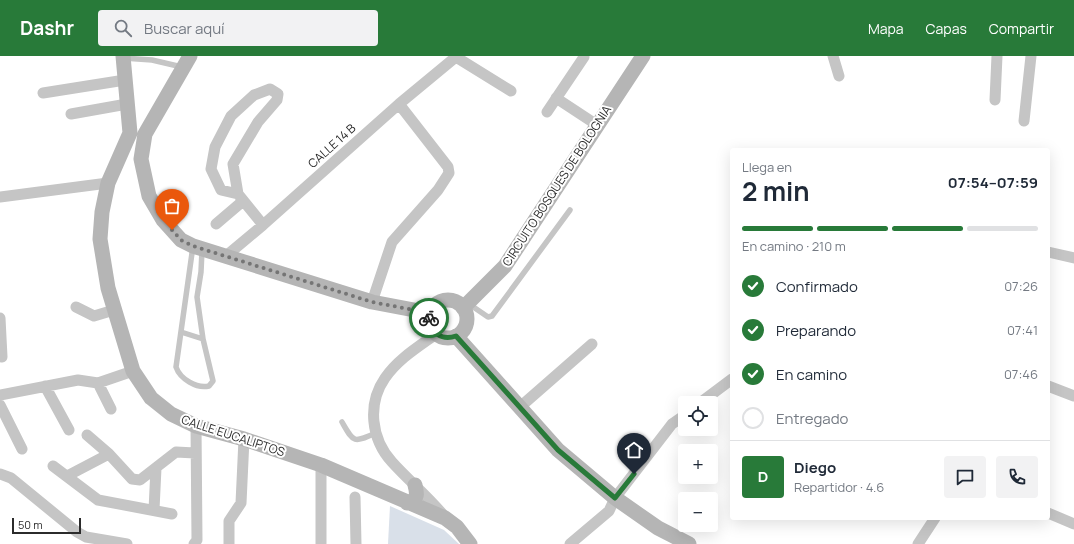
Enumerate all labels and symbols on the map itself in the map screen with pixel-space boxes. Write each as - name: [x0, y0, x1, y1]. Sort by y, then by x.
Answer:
- street label: CIRCUITO BOSQUES DE BOLOGNIA: [498, 102, 615, 270]
- street label: CALLE 14 B: [304, 120, 359, 172]
- pin: [155, 189, 189, 230]
- courier: [409, 298, 449, 338]
- street label: CALLE EUCALIPTOS: [179, 411, 287, 460]
- pin: [617, 433, 651, 474]
- scale bar: [12, 516, 81, 535]

